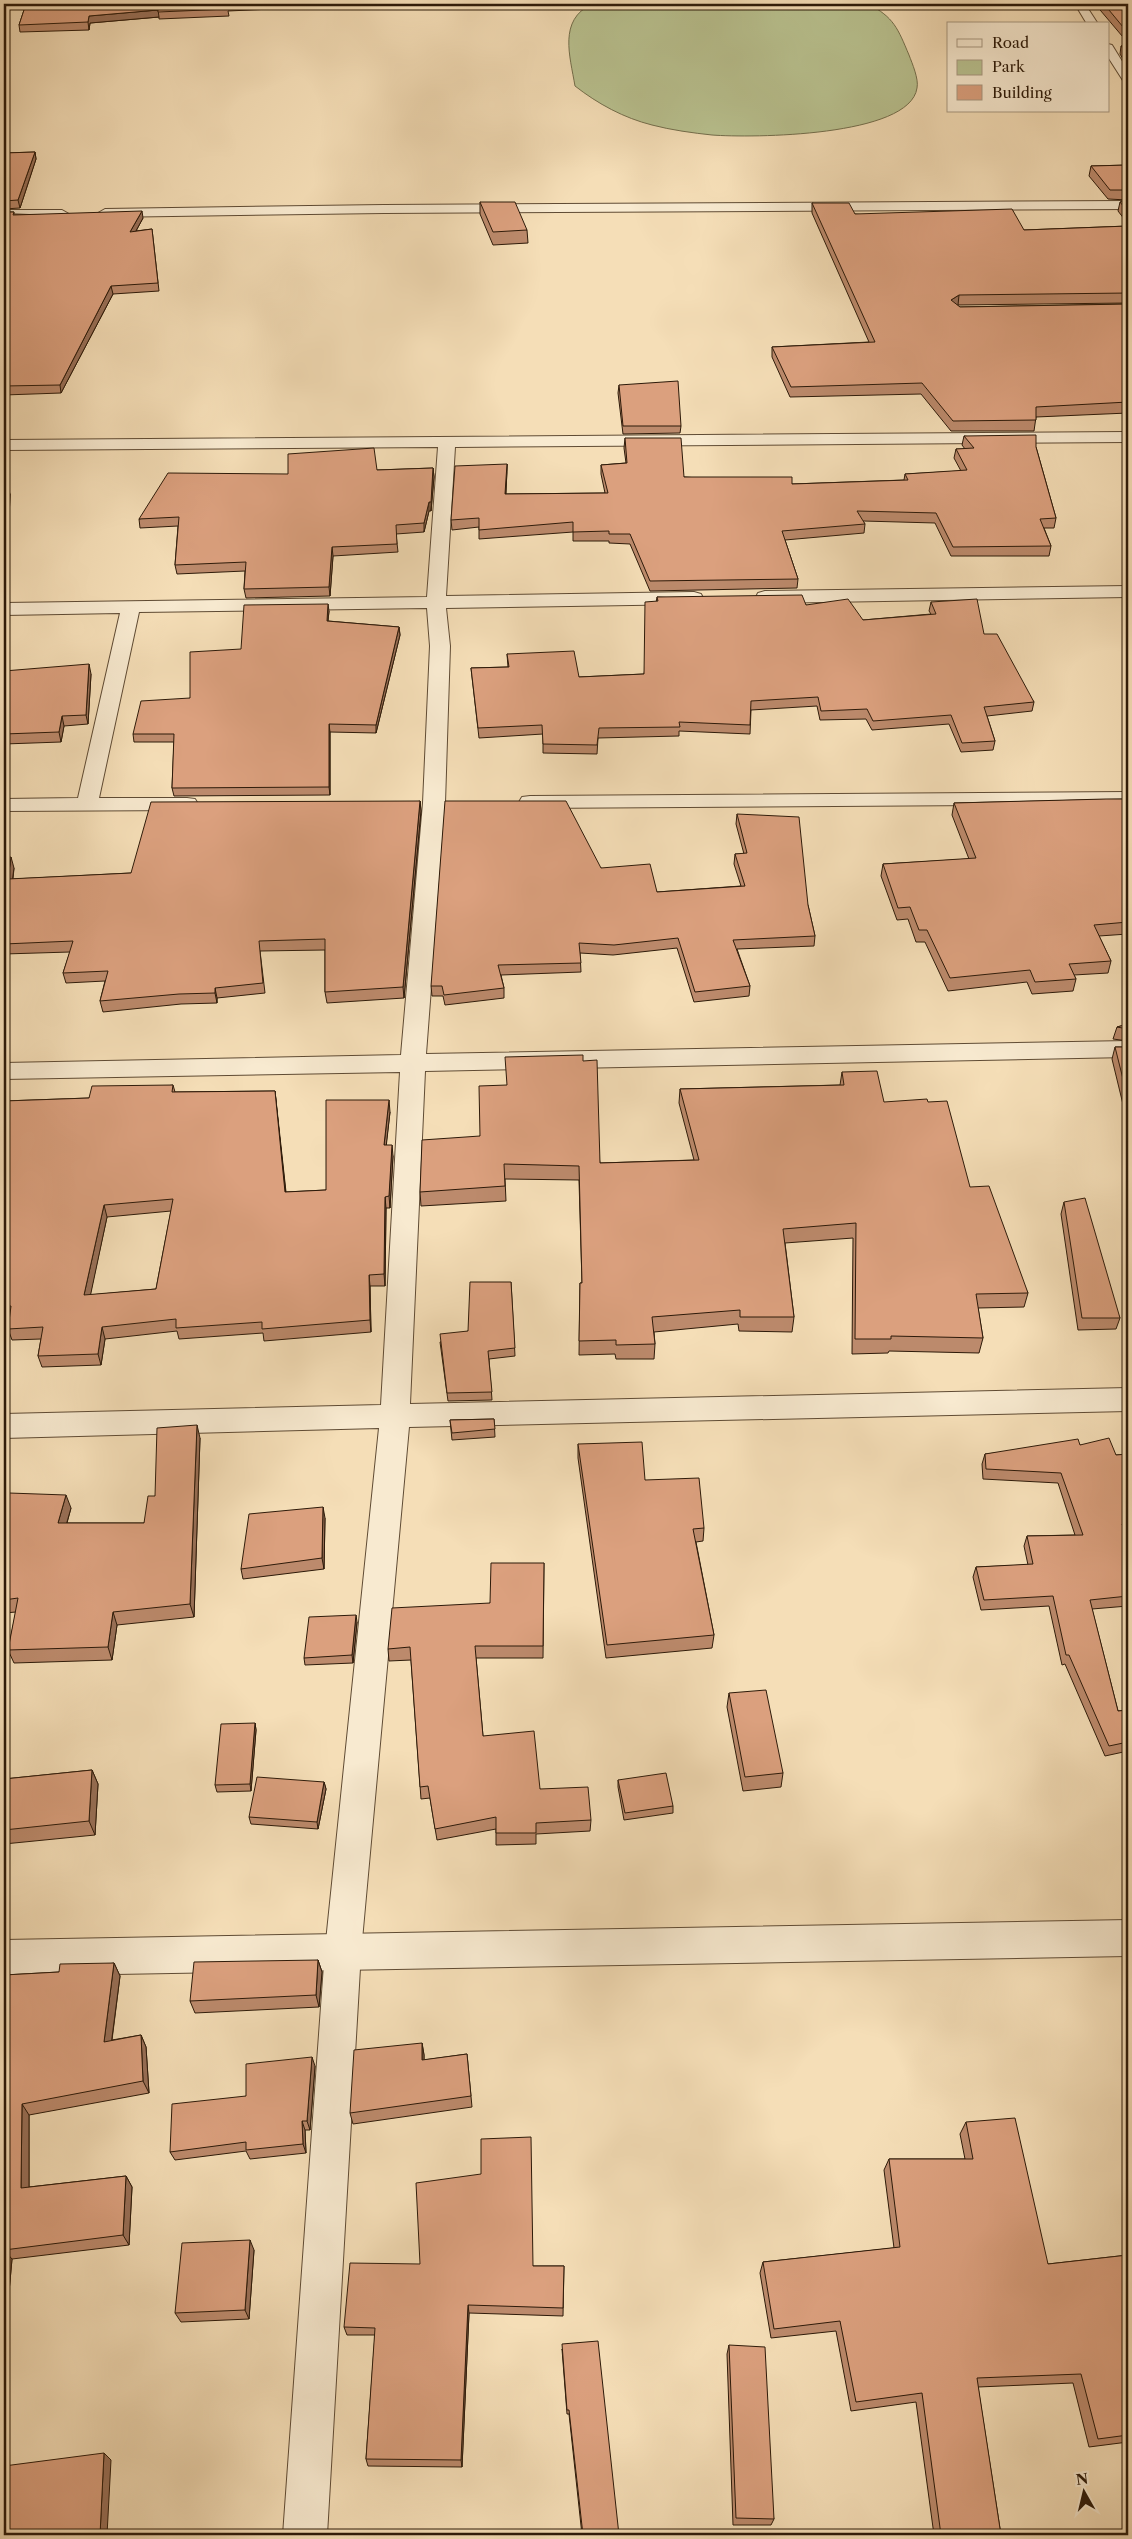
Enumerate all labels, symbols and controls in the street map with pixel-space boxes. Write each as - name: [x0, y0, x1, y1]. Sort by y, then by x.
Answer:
- legend: [947, 22, 1110, 112]
- text: Road: [992, 33, 1029, 52]
- text: Park: [992, 57, 1026, 76]
- text: Building: [992, 83, 1052, 102]
- north arrow: [1060, 2466, 1110, 2516]
- text: N: [1075, 2469, 1089, 2489]

